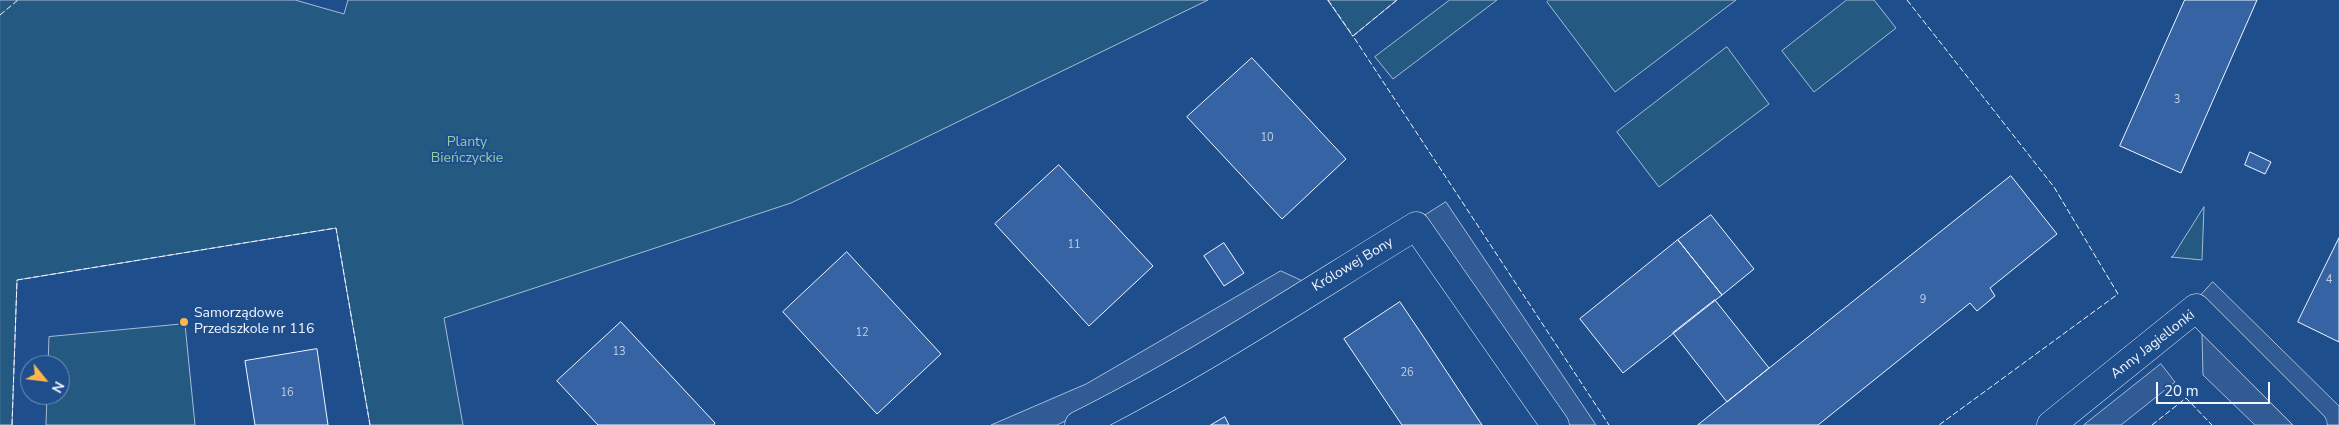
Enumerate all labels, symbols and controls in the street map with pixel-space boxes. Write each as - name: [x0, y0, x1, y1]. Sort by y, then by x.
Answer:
- house number: 3: [2174, 93, 2180, 107]
- house number: 10: [1260, 131, 1274, 145]
- park label: Planty Bieńczyckie: [431, 135, 503, 168]
- street label: Królowej Bony: [1309, 234, 1397, 296]
- house number: 11: [1067, 238, 1081, 252]
- house number: 4: [2326, 273, 2332, 287]
- house number: 9: [1920, 293, 1926, 307]
- place label: Samorządowe Przedszkole nr 116: [194, 306, 314, 338]
- street label: Anny Jagiellonki: [2108, 307, 2198, 383]
- marker: Samorządowe Przedszkole nr 116: [178, 316, 190, 328]
- house number: 12: [855, 326, 869, 340]
- house number: 13: [612, 345, 626, 359]
- north arrow: [20, 355, 70, 405]
- house number: 26: [1400, 366, 1414, 380]
- scale bar: [2159, 372, 2273, 404]
- text: N: [47, 378, 69, 396]
- text: 20 m: [2164, 381, 2199, 401]
- house number: 16: [280, 386, 294, 400]

